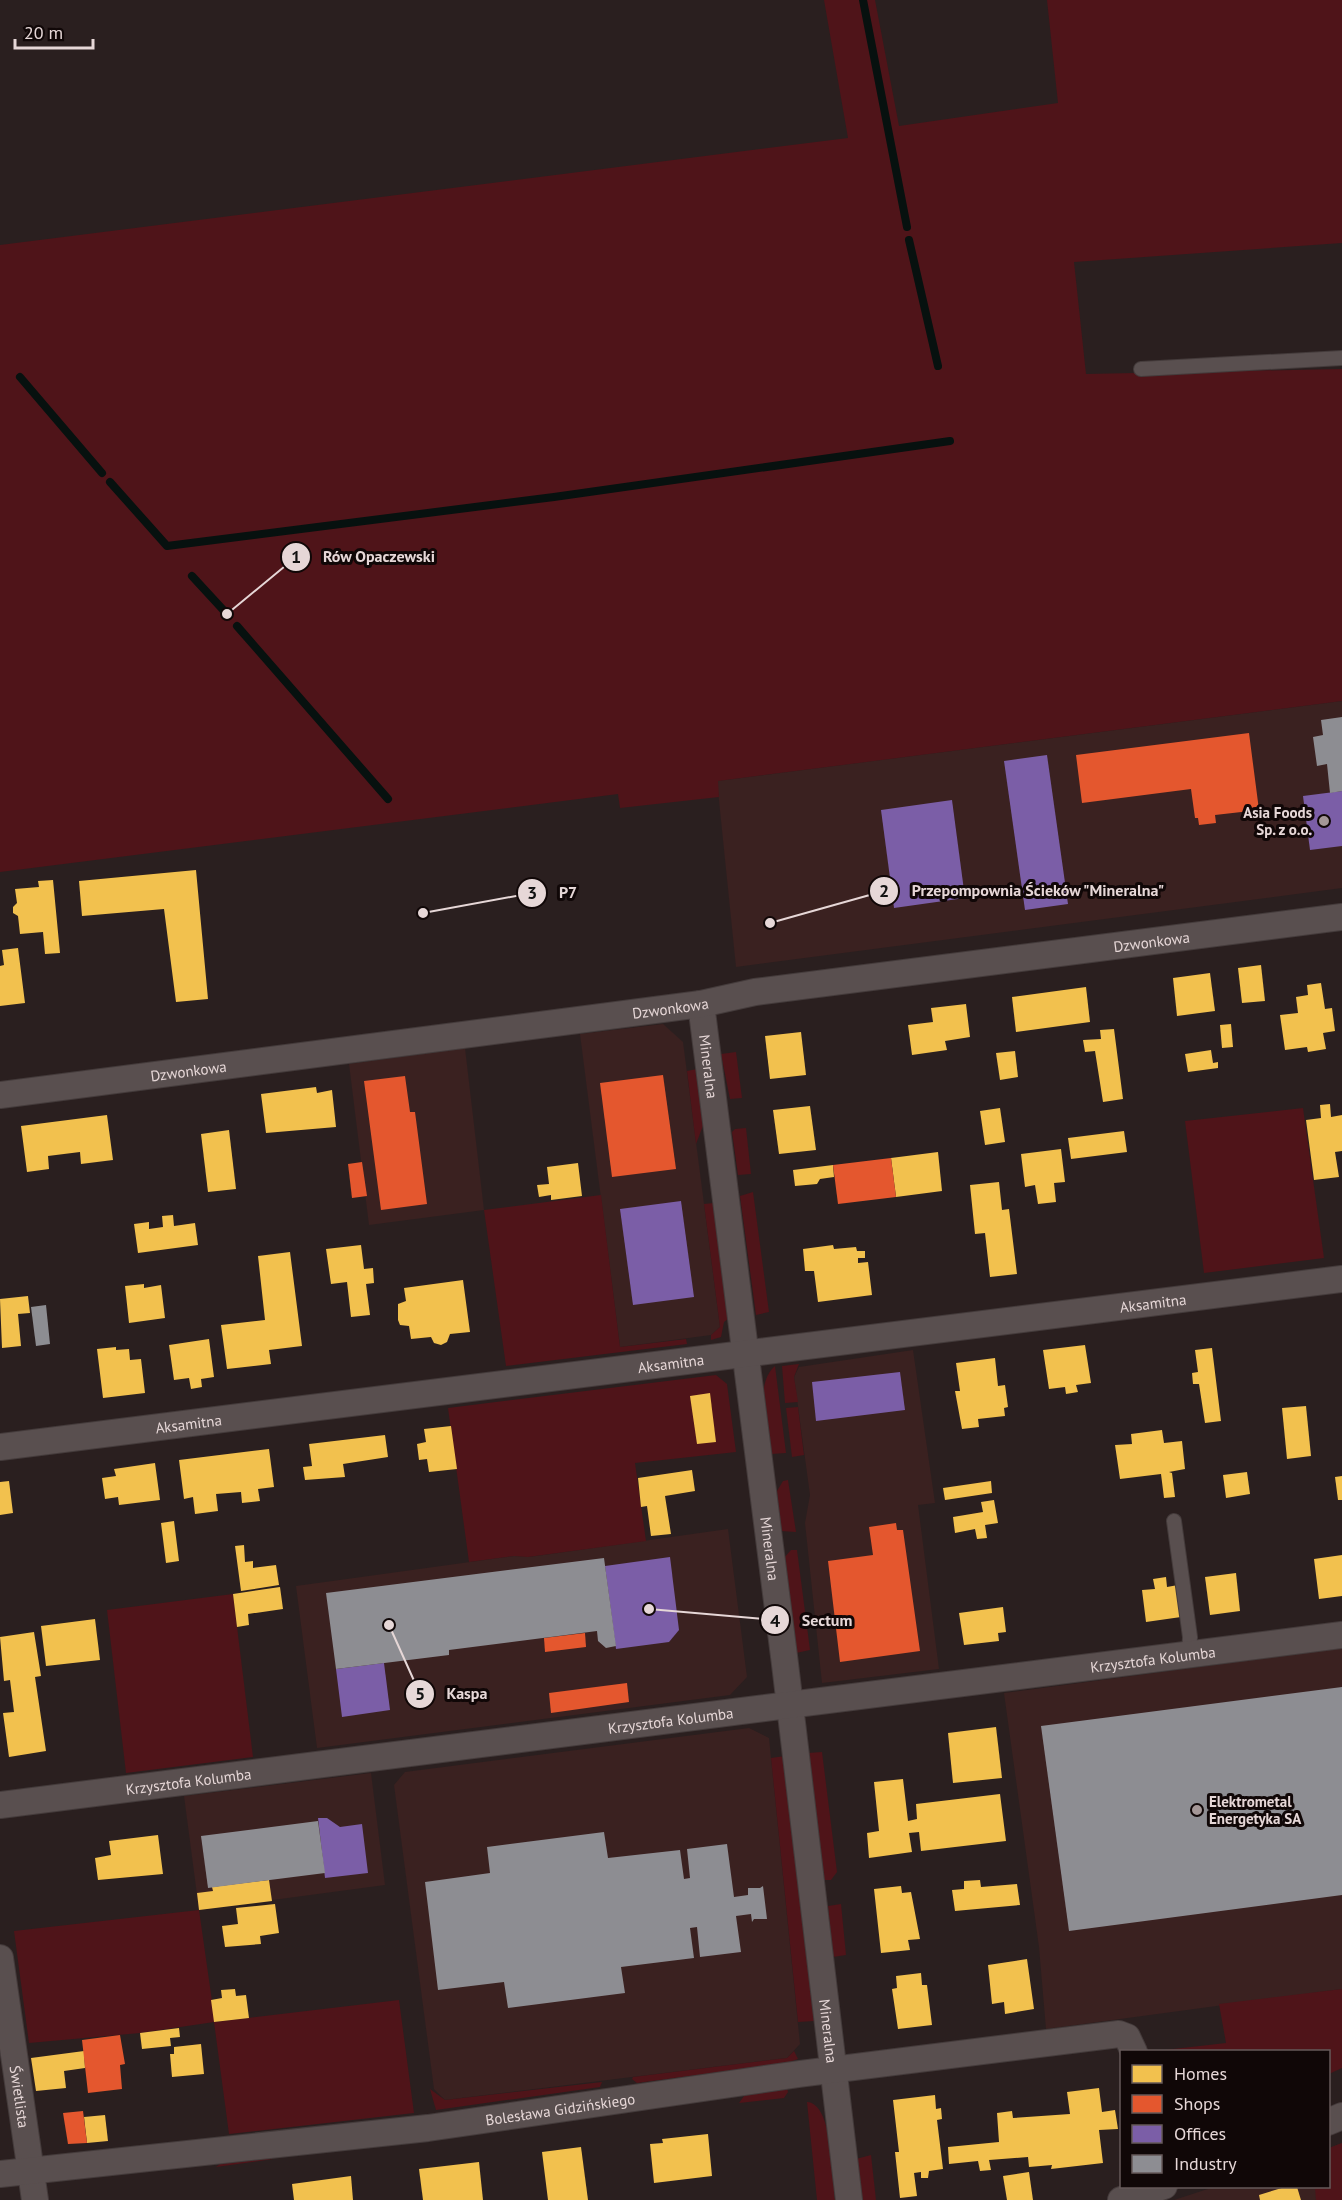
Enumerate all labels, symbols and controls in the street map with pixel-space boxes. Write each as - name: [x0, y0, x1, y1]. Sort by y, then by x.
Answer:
- scale bar: [15, 12, 93, 50]
- text: 20 m: [24, 21, 63, 44]
- callout: Rów Opaczewski: [281, 540, 448, 574]
- text: 1: [291, 545, 301, 568]
- text: Rów Opaczewski: [323, 546, 435, 566]
- place label: Asia Foods Sp. z o.o.: [1243, 803, 1312, 839]
- marker: Asia Foods Sp. z o.o.: [1317, 814, 1331, 828]
- callout: Przepompownia Ścieków "Mineralna": [869, 874, 1177, 908]
- callout: P7: [517, 876, 590, 910]
- text: 2: [879, 879, 889, 902]
- text: Przepompownia Ścieków "Mineralna": [912, 880, 1164, 900]
- text: 3: [527, 881, 537, 904]
- text: P7: [559, 882, 577, 902]
- street label: Dzwonkowa: [1112, 927, 1191, 956]
- street label: Dzwonkowa: [631, 993, 710, 1022]
- street label: Mineralna: [695, 1033, 722, 1100]
- street label: Dzwonkowa: [149, 1056, 228, 1085]
- street label: Aksamitna: [1119, 1289, 1187, 1316]
- street label: Aksamitna: [636, 1349, 705, 1377]
- street label: Aksamitna: [154, 1410, 223, 1437]
- street label: Mineralna: [757, 1515, 784, 1582]
- callout: Sectum: [760, 1603, 865, 1637]
- text: 4: [770, 1609, 780, 1632]
- text: Sectum: [802, 1610, 852, 1630]
- street label: Krzysztofa Kolumba: [1089, 1642, 1217, 1676]
- callout: Kaspa: [405, 1677, 499, 1711]
- text: 5: [415, 1682, 425, 1705]
- text: Kaspa: [447, 1683, 487, 1703]
- street label: Krzysztofa Kolumba: [607, 1703, 734, 1737]
- street label: Krzysztofa Kolumba: [125, 1764, 252, 1798]
- place label: Elektrometal Energetyka SA: [1209, 1792, 1302, 1828]
- marker: Elektrometal Energetyka SA: [1190, 1803, 1204, 1817]
- street label: Mineralna: [816, 1998, 842, 2064]
- legend: [1120, 2050, 1330, 2188]
- text: Homes: [1174, 2062, 1227, 2085]
- street label: Świetlista: [6, 2064, 34, 2129]
- street label: Bolesława Gidzińskiego: [484, 2088, 636, 2129]
- text: Shops: [1174, 2092, 1220, 2115]
- text: Offices: [1174, 2122, 1226, 2145]
- text: Industry: [1174, 2152, 1237, 2175]

